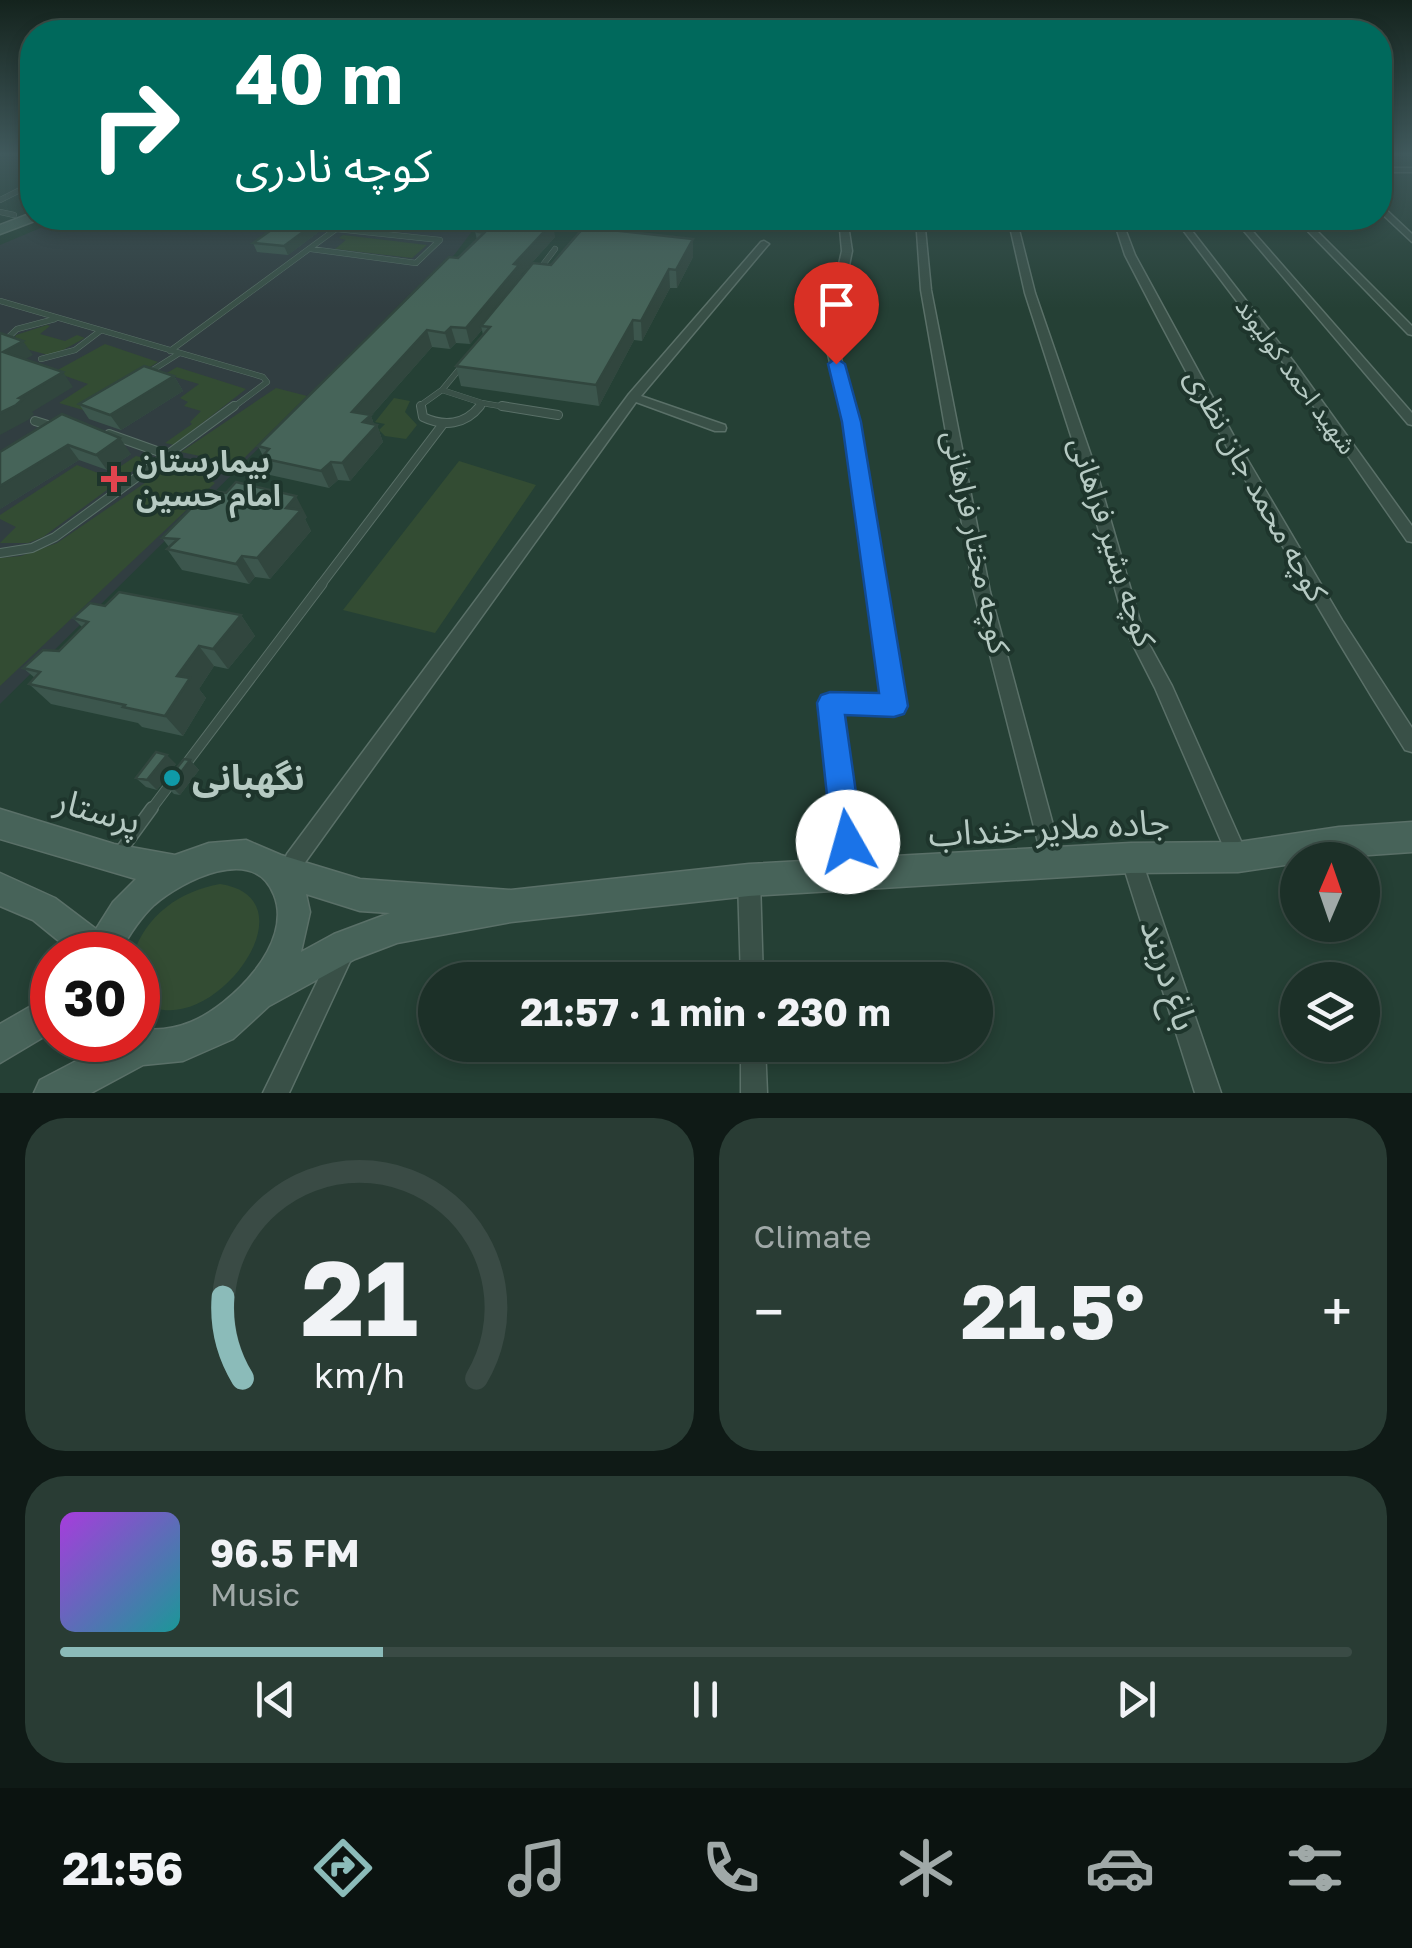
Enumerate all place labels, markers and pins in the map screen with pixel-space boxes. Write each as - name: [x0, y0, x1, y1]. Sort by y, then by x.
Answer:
- pin: [794, 262, 879, 365]
- place label: بیمارستان امام حسین: [136, 443, 281, 519]
- marker: بیمارستان امام حسین: [101, 466, 127, 492]
- place label: نگهبانی: [192, 756, 305, 798]
- marker: نگهبانی: [161, 767, 183, 789]

